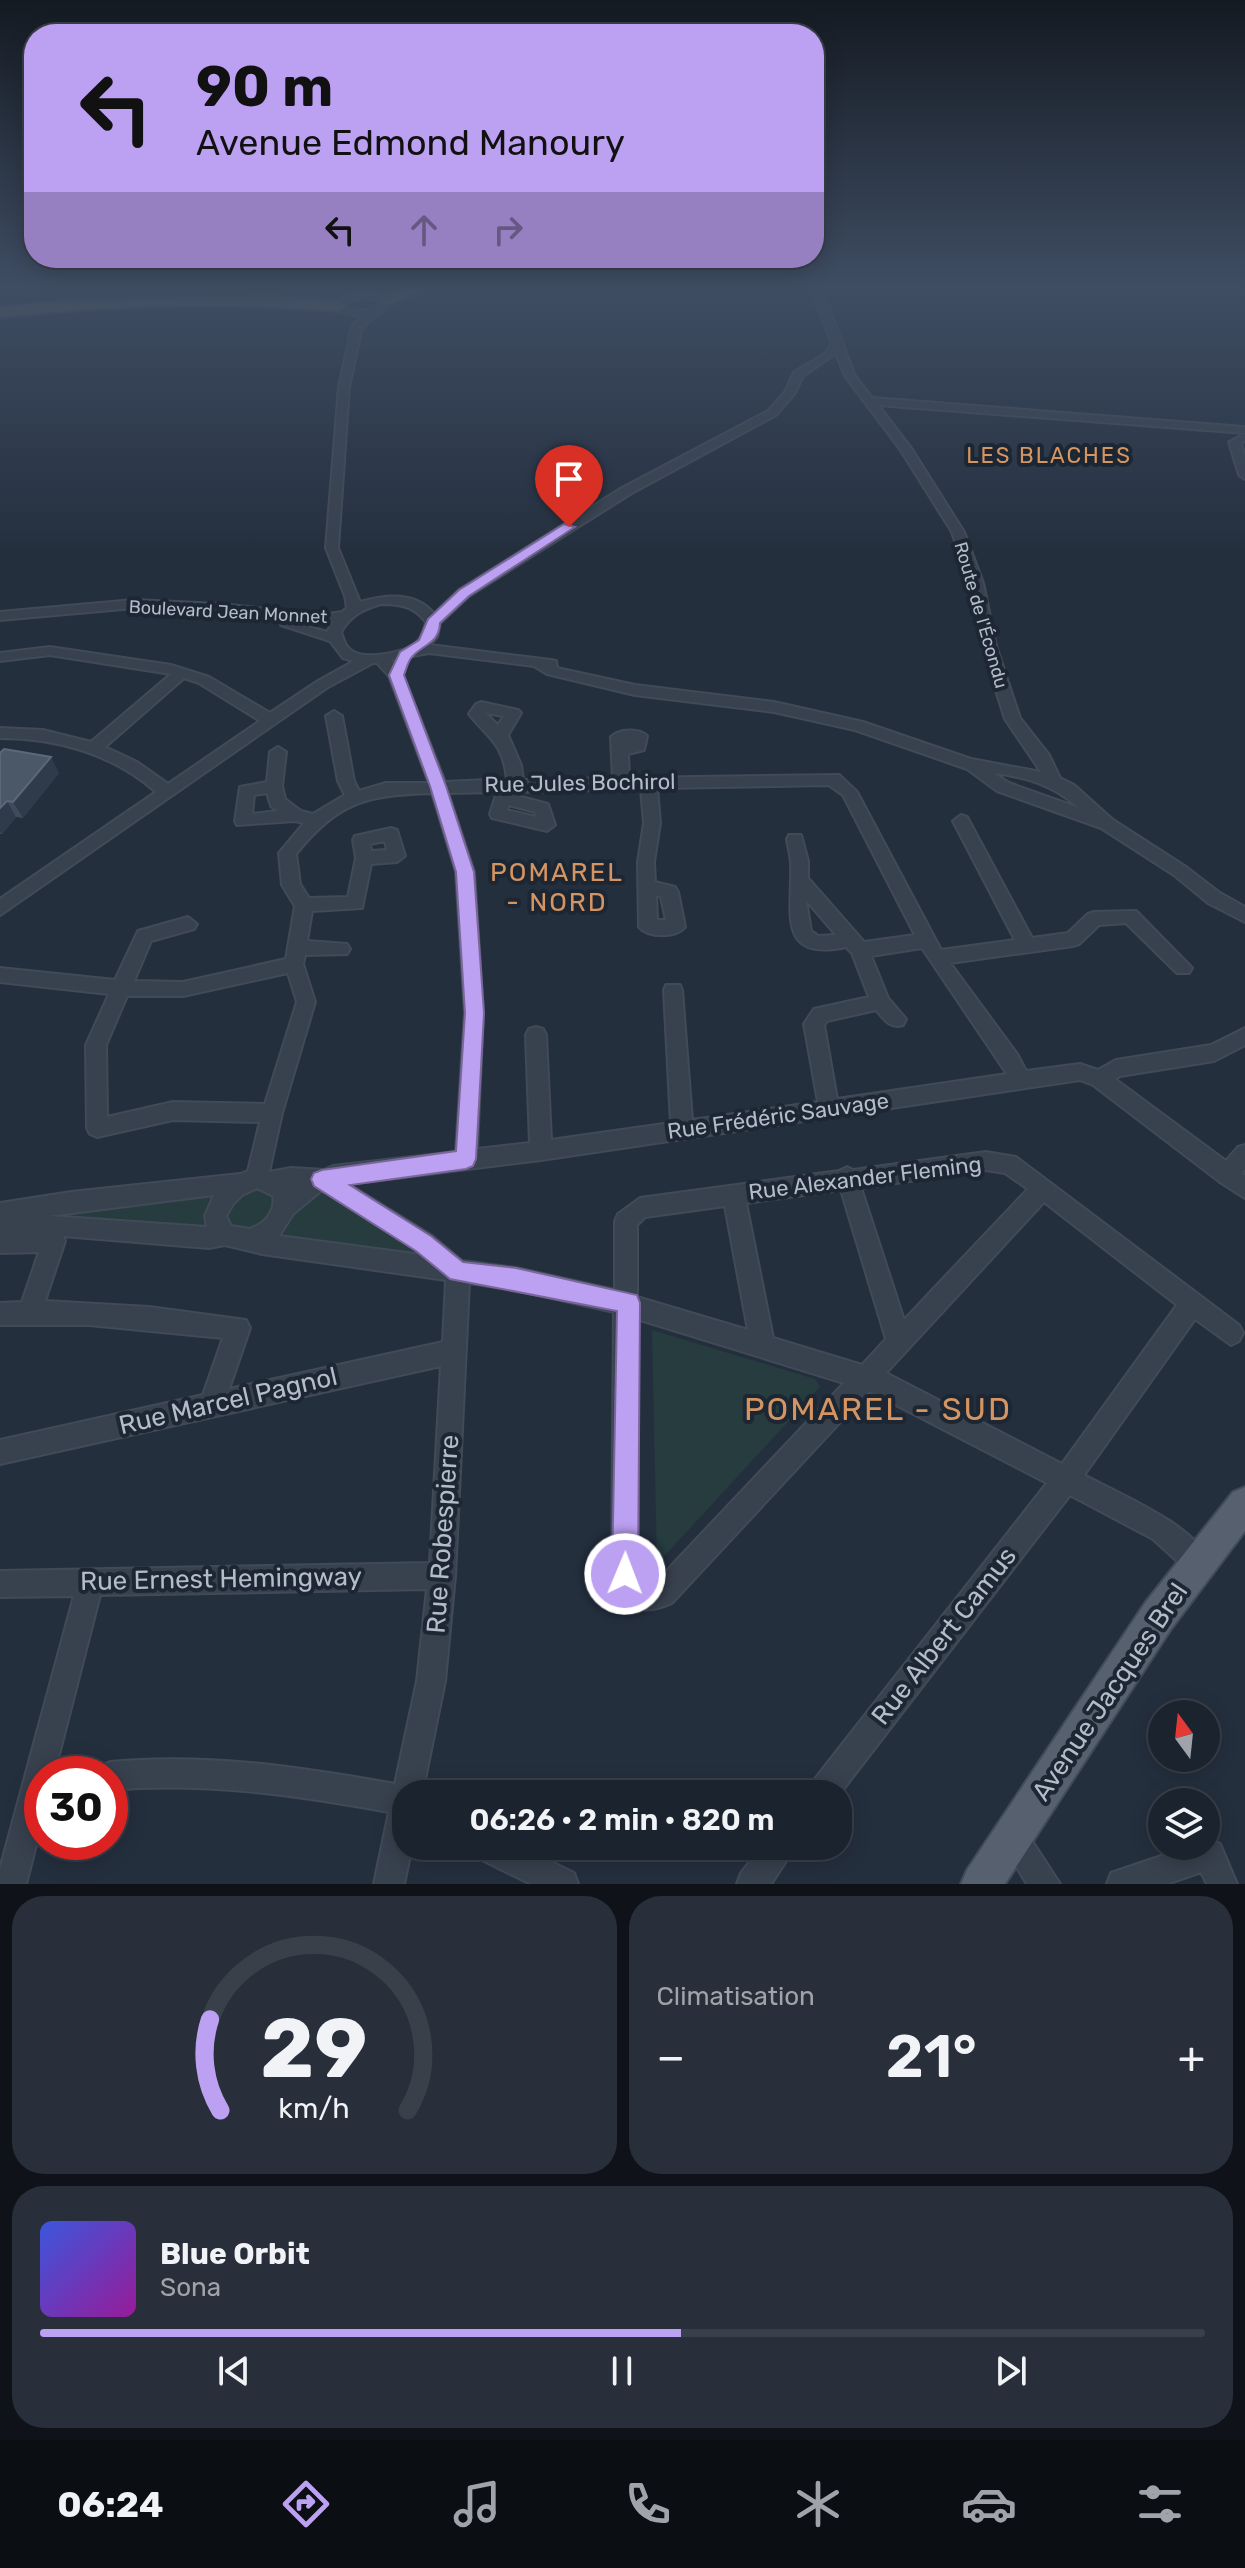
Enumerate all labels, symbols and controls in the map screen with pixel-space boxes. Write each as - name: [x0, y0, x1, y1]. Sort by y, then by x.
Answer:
- text: 90 m: [196, 54, 333, 120]
- icon: left: [64, 56, 168, 160]
- text: Avenue Edmond Manoury: [196, 121, 625, 164]
- icon: left: [318, 208, 362, 252]
- icon: ahead: [402, 208, 446, 252]
- icon: right: [486, 208, 530, 252]
- district label: LES BLACHES: [966, 442, 1132, 469]
- pin: [535, 445, 603, 527]
- icon: arrive: [547, 457, 591, 501]
- street label: Route de l'Écondu: [950, 539, 1012, 691]
- street label: Boulevard Jean Monnet: [128, 596, 328, 628]
- street label: Rue Jules Bochirol: [484, 768, 676, 798]
- district label: POMAREL - NORD: [490, 857, 624, 918]
- street label: Rue Frédéric Sauvage: [665, 1087, 891, 1145]
- street label: Rue Alexander Fleming: [747, 1150, 983, 1206]
- street label: Rue Marcel Pagnol: [116, 1361, 340, 1441]
- district label: POMAREL - SUD: [744, 1390, 1012, 1428]
- street label: Rue Robespierre: [421, 1434, 465, 1634]
- position arrow: [583, 1532, 667, 1616]
- street label: Rue Albert Camus: [865, 1541, 1023, 1731]
- street label: Rue Ernest Hemingway: [80, 1561, 362, 1597]
- street label: Avenue Jacques Brel: [1026, 1577, 1194, 1807]
- north arrow: [1148, 1700, 1220, 1772]
- map controls: [1148, 1700, 1220, 1860]
- speed limit sign: 30: [24, 1756, 128, 1860]
- button: layers: [1148, 1788, 1220, 1860]
- text: 06:26 · 2 min · 820 m: [469, 1802, 775, 1838]
- text: Climatisation: [657, 1981, 815, 2012]
- text: 29: [261, 1999, 368, 2098]
- text: 21°: [886, 2021, 977, 2092]
- text: −: [657, 2031, 685, 2083]
- text: +: [1178, 2031, 1205, 2083]
- text: km/h: [279, 2091, 350, 2125]
- text: Blue Orbit: [160, 2236, 310, 2272]
- text: Sona: [160, 2272, 221, 2303]
- icon: previous: [212, 2349, 256, 2393]
- icon: pause: [600, 2349, 644, 2393]
- icon: next: [989, 2349, 1033, 2393]
- icon: directions: [278, 2476, 334, 2532]
- icon: music: [449, 2476, 505, 2532]
- icon: phone: [620, 2476, 676, 2532]
- icon: climate: [790, 2476, 846, 2532]
- icon: car: [961, 2476, 1017, 2532]
- icon: filters: [1132, 2476, 1188, 2532]
- text: 06:24: [57, 2483, 164, 2526]

